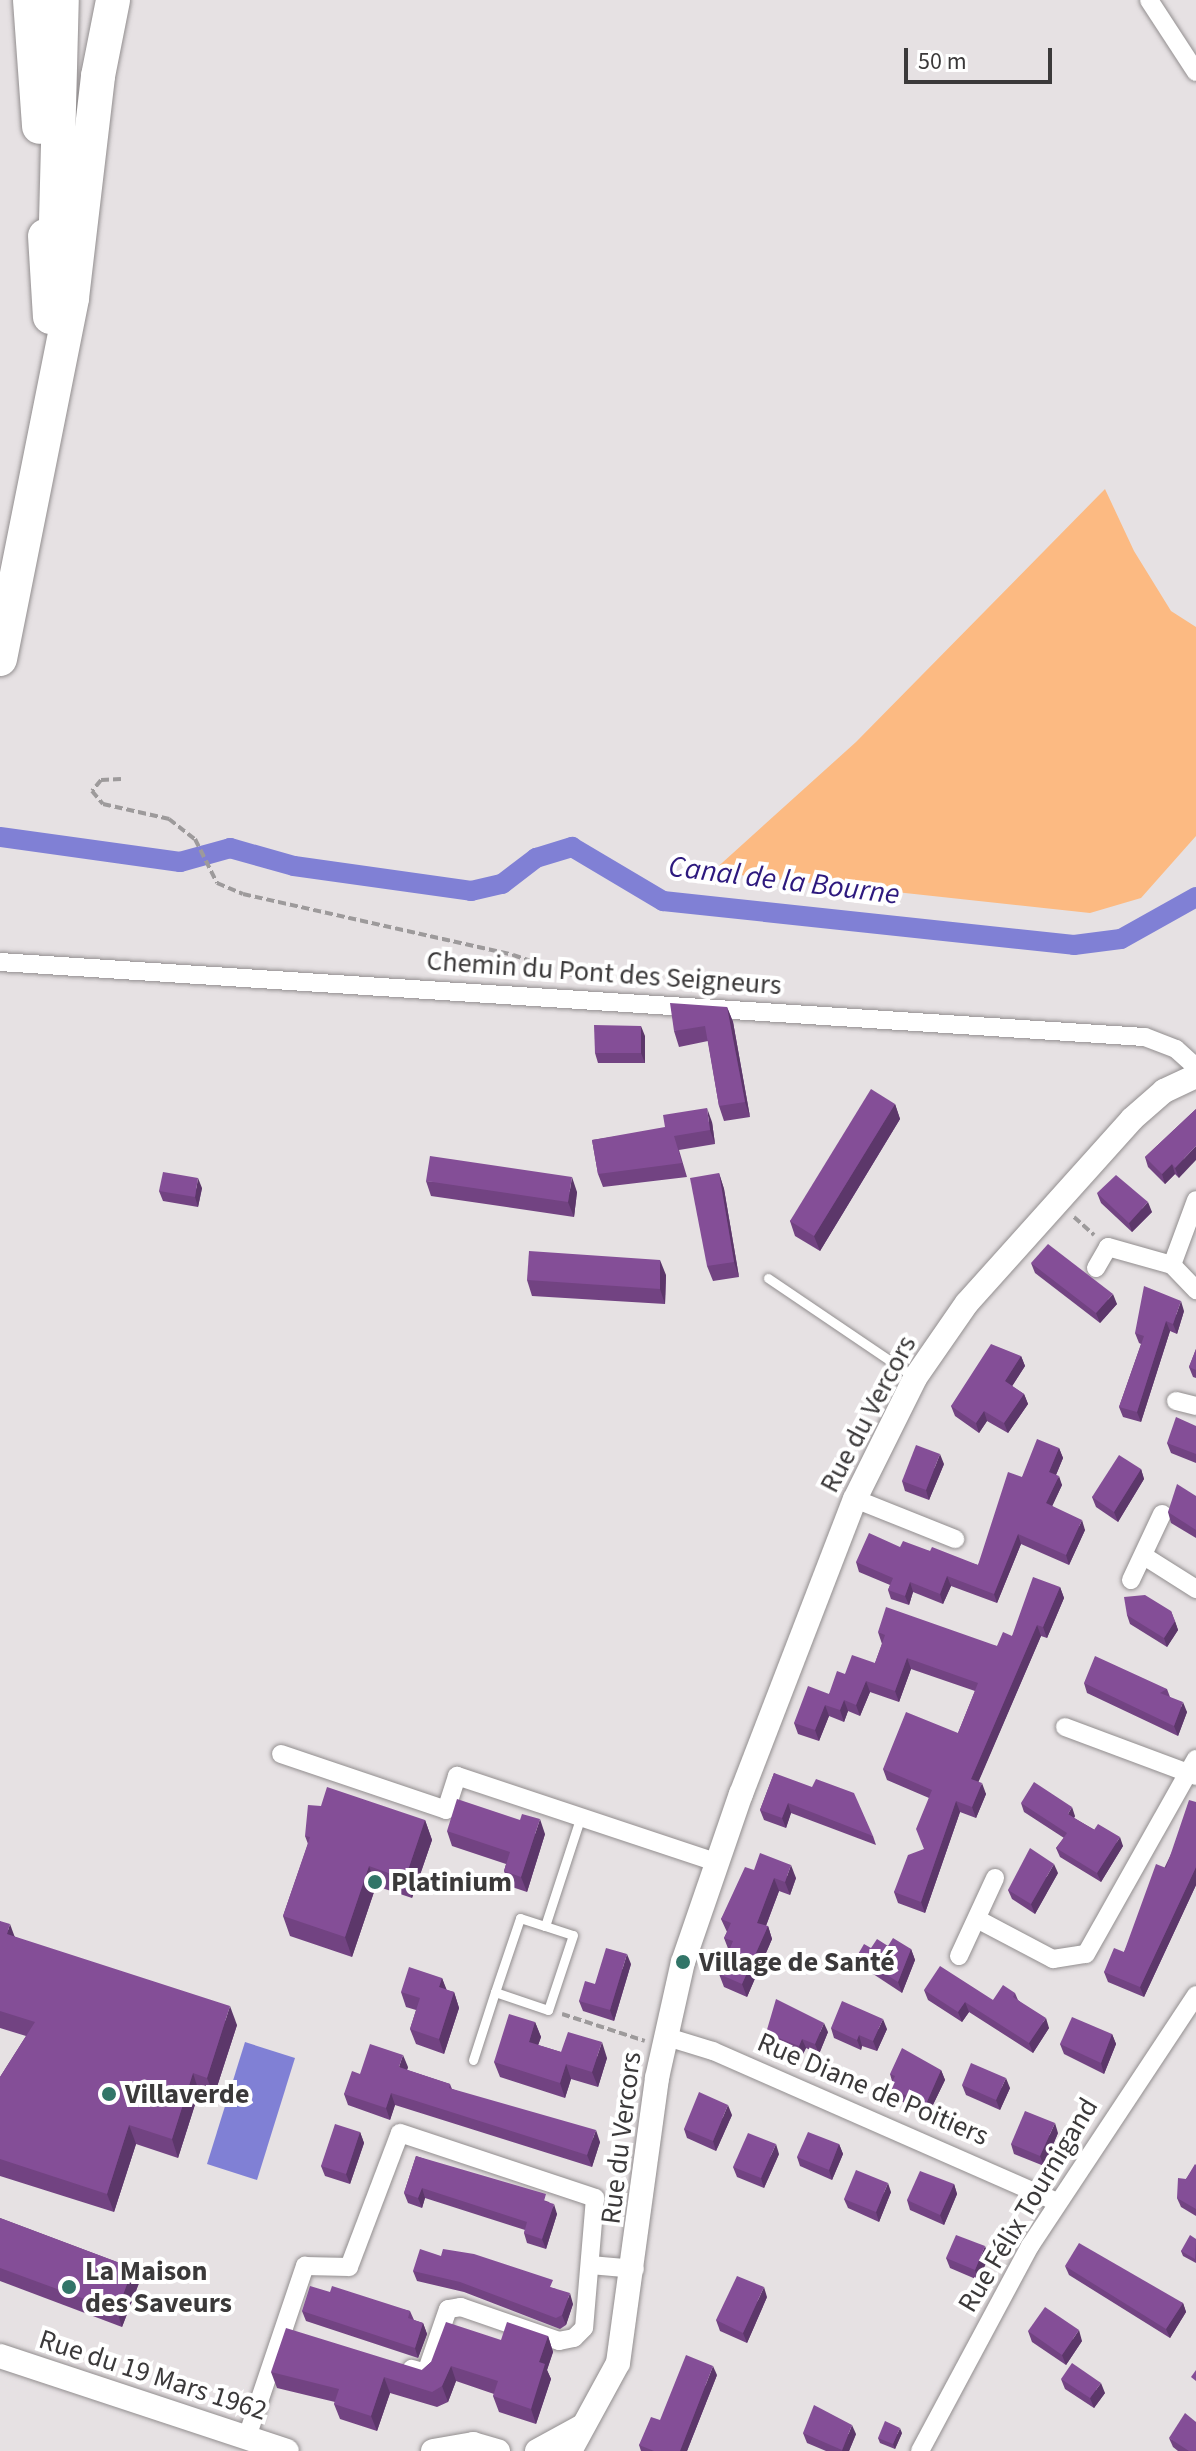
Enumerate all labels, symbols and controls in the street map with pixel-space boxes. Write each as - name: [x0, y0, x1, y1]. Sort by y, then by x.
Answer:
- scale bar: [908, 32, 1056, 82]
- text: 50 m: [918, 44, 967, 79]
- water label: Canal de la Bourne: [666, 849, 902, 913]
- street label: Chemin du Pont des Seigneurs: [425, 944, 783, 1002]
- street label: Rue du Vercors: [813, 1330, 923, 1498]
- place label: Platinium: [391, 1865, 512, 1899]
- marker: Platinium: [366, 1873, 384, 1891]
- place label: Village de Santé: [699, 1945, 895, 1979]
- marker: Village de Santé: [674, 1953, 692, 1971]
- street label: Rue Diane de Poitiers: [753, 2025, 993, 2153]
- street label: Rue du Vercors: [594, 2050, 648, 2226]
- place label: Villaverde: [125, 2077, 249, 2111]
- marker: Villaverde: [100, 2085, 118, 2103]
- street label: Rue Félix Tournigand: [951, 2092, 1105, 2318]
- place label: La Maison des Saveurs: [85, 2254, 232, 2320]
- marker: La Maison des Saveurs: [60, 2278, 78, 2296]
- street label: Rue du 19 Mars 1962: [35, 2322, 271, 2428]

